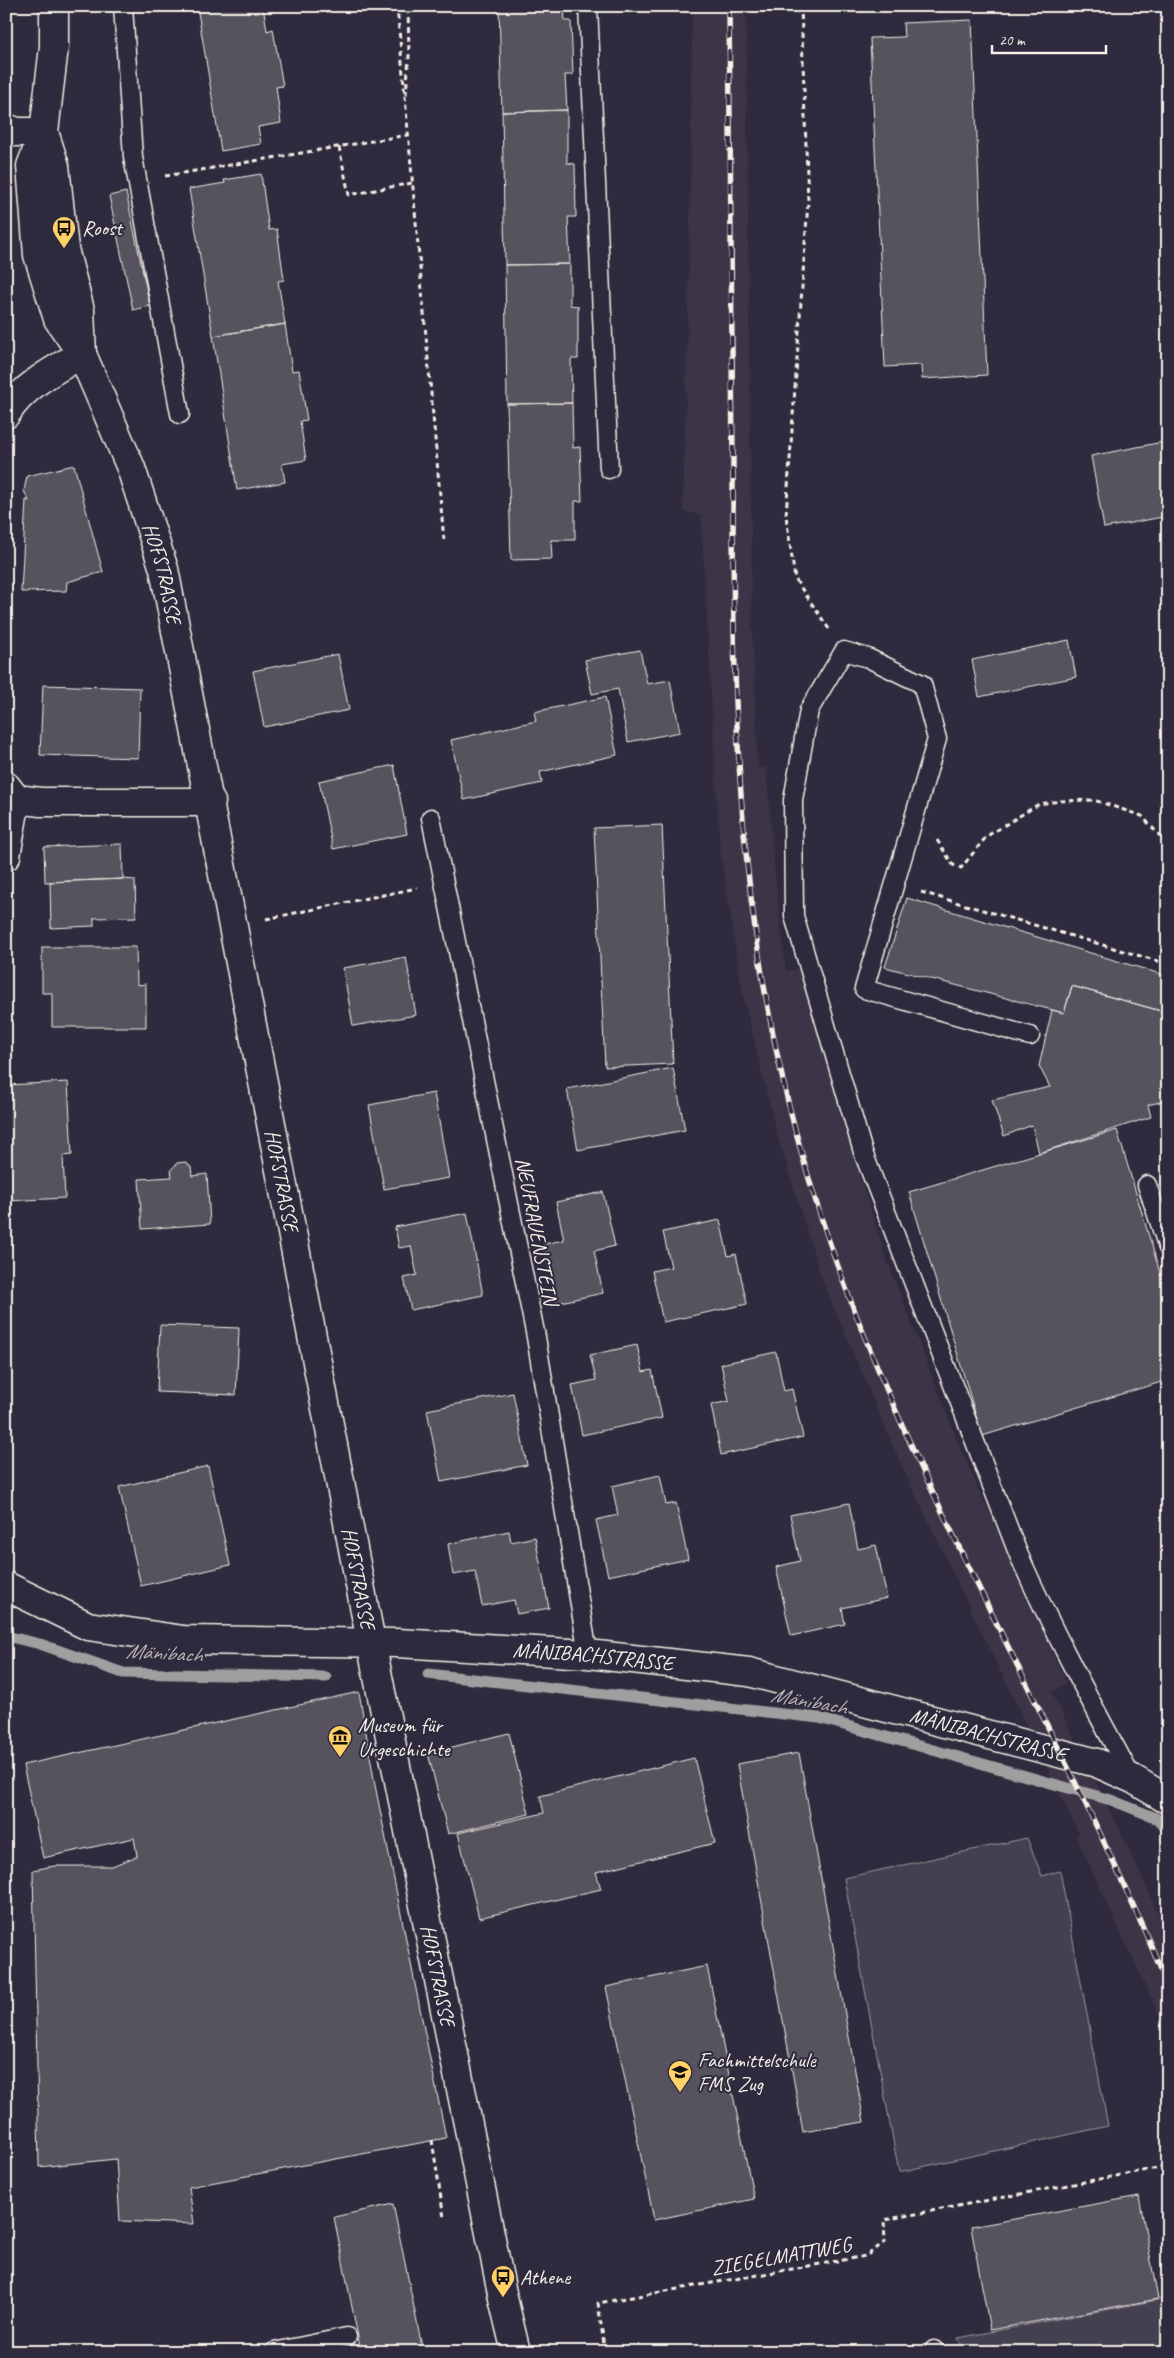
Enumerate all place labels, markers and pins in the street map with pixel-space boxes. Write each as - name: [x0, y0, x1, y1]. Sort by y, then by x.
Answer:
- bus stop icon: Roost: [51, 215, 77, 249]
- place label: Roost: [82, 215, 124, 241]
- place label: Museum für Urgeschichte: [358, 1712, 451, 1762]
- museum icon: Museum für Urgeschichte: [327, 1724, 353, 1758]
- place label: Fachmittelschule FMS Zug: [698, 2047, 817, 2097]
- school or university icon: Fachmittelschule FMS Zug: [667, 2059, 693, 2093]
- bus stop icon: Athene: [490, 2264, 516, 2298]
- place label: Athene: [520, 2264, 571, 2290]

